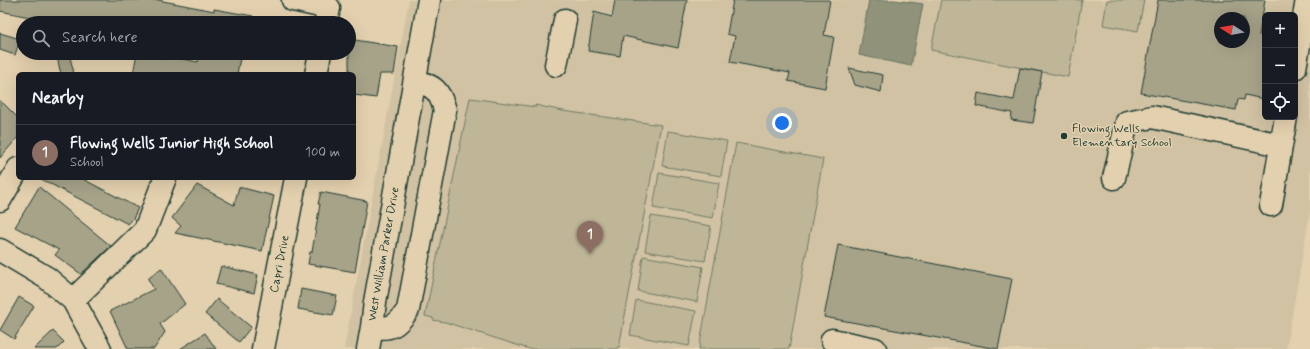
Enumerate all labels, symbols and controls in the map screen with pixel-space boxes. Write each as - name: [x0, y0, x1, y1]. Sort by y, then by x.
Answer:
- north arrow: [1214, 12, 1250, 48]
- map controls: [1262, 12, 1298, 120]
- button: +: [1262, 12, 1298, 48]
- search box: [16, 16, 356, 60]
- icon: search: [30, 27, 52, 49]
- text: Search here: [62, 28, 138, 48]
- button: −: [1262, 48, 1298, 84]
- button: locate: [1262, 84, 1298, 120]
- text: Nearby: [32, 87, 84, 109]
- your location: [772, 113, 792, 133]
- place label: Flowing Wells Elementary School: [1072, 121, 1172, 151]
- marker: Flowing Wells Elementary School: [1059, 131, 1069, 141]
- text: Flowing Wells Junior High School: [70, 134, 273, 154]
- text: 1: [42, 144, 48, 161]
- text: 100 m: [305, 144, 340, 161]
- text: School: [70, 154, 104, 171]
- street label: West William Parker Drive: [364, 186, 404, 322]
- pin: 1: [577, 221, 603, 254]
- street label: Capri Drive: [267, 234, 293, 294]

